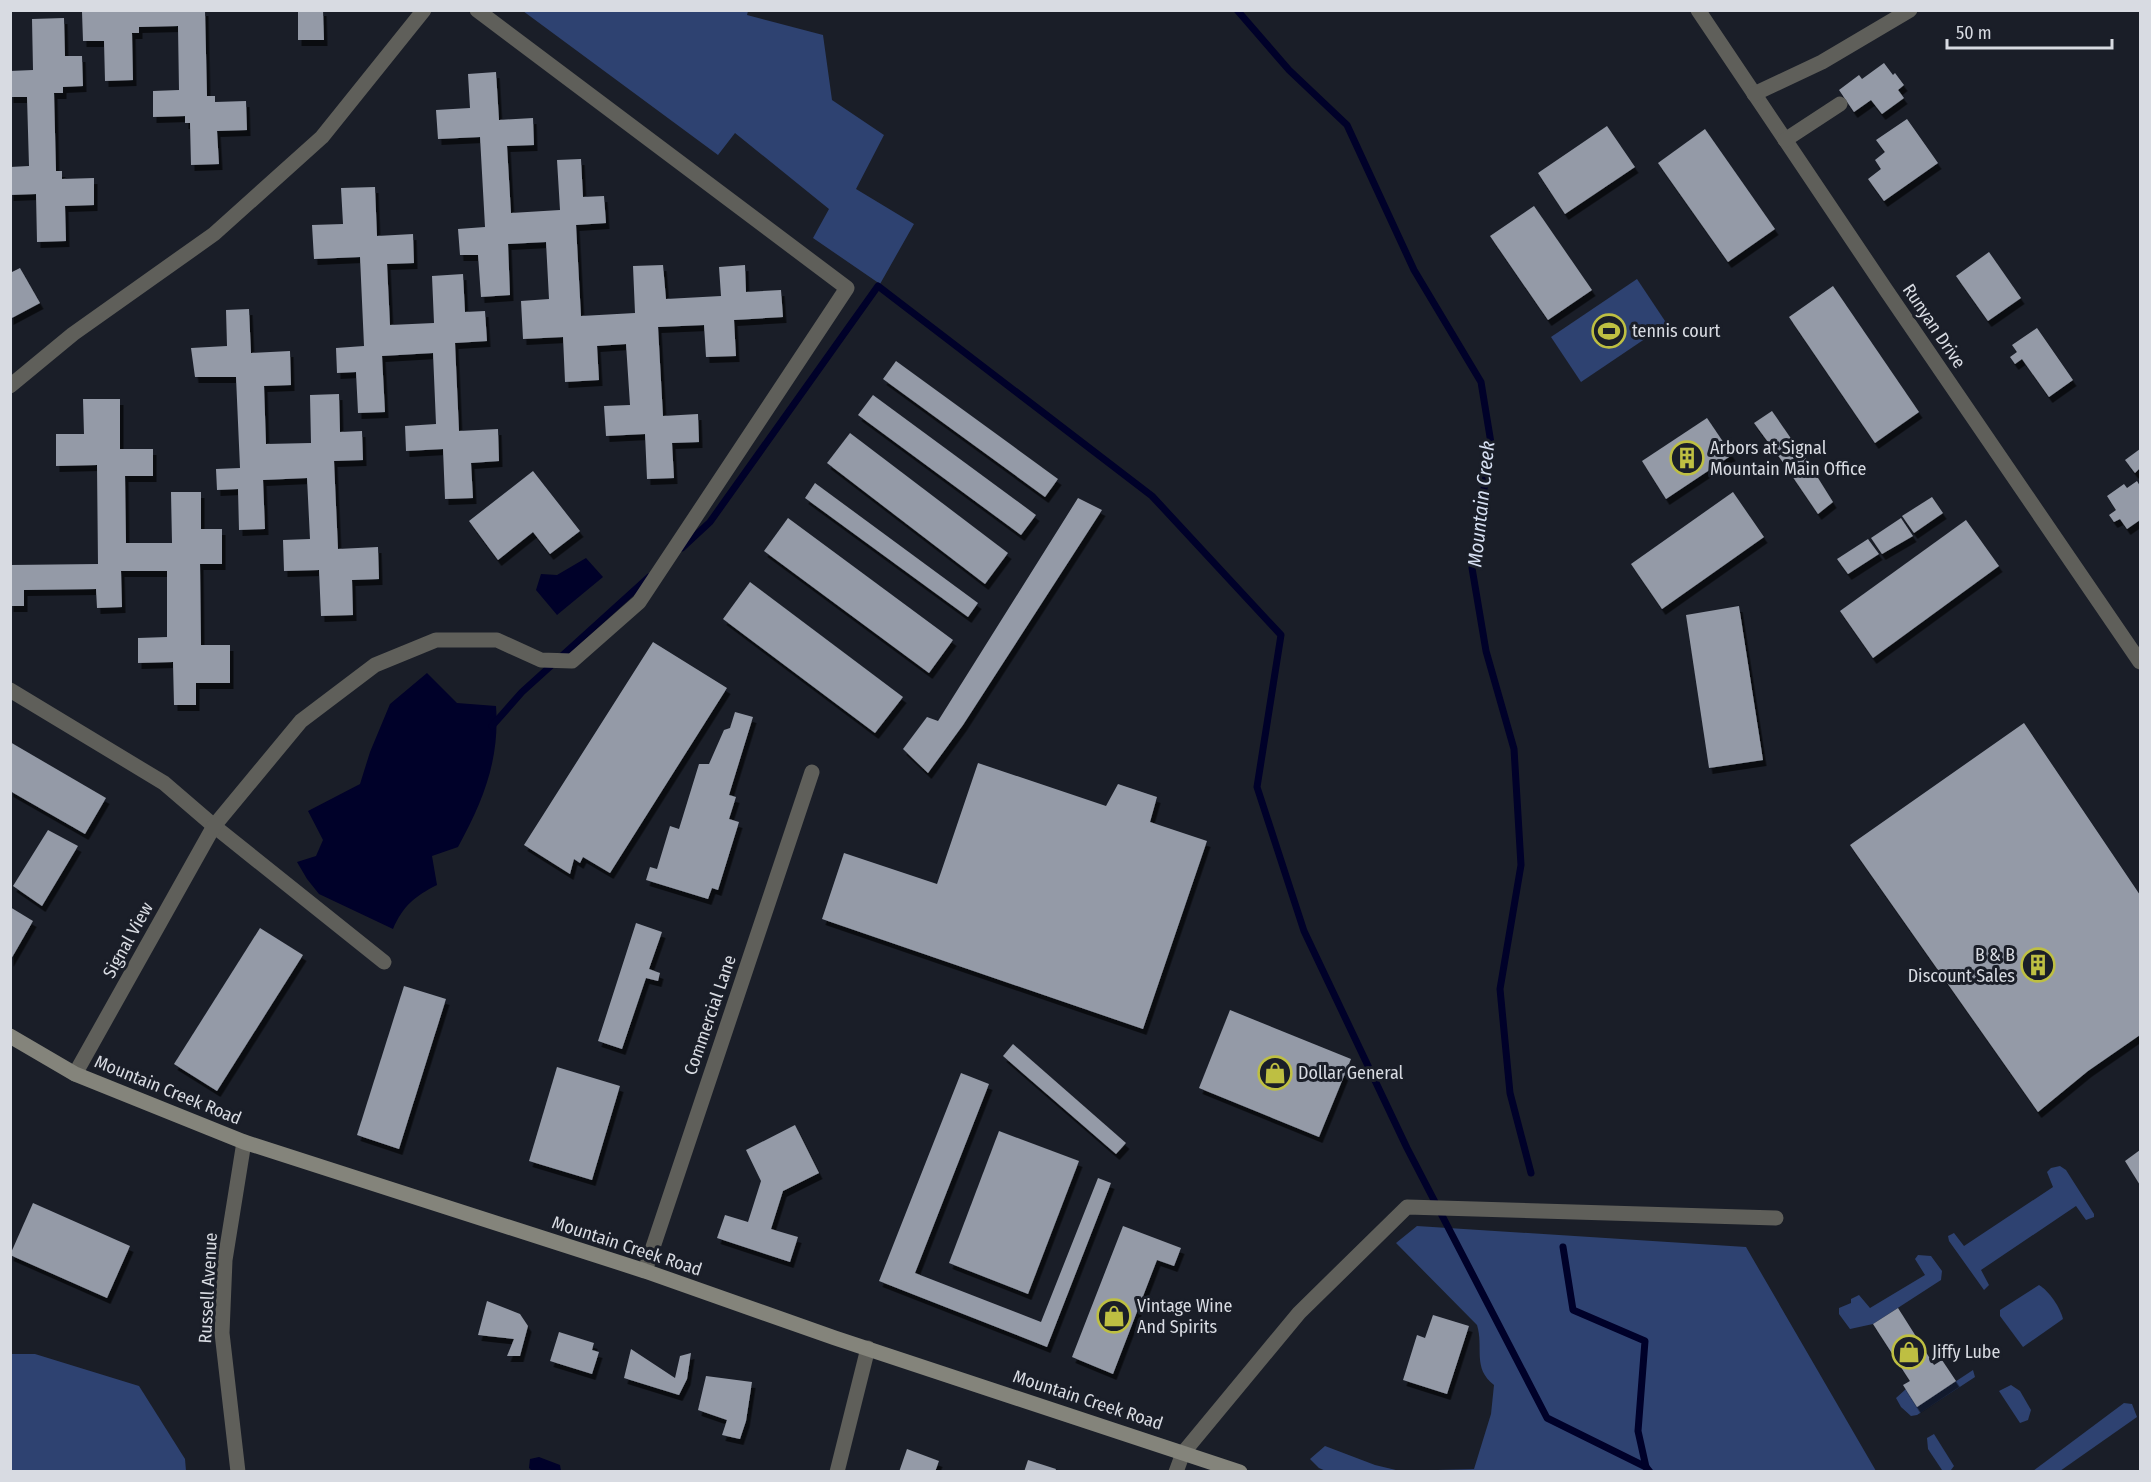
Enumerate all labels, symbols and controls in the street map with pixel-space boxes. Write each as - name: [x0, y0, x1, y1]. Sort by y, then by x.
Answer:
- scale bar: [1947, 12, 2112, 50]
- text: 50 m: [1956, 22, 1992, 44]
- street label: Runyan Drive: [1898, 280, 1970, 372]
- sports icon: tennis court: [1591, 313, 1627, 349]
- place label: tennis court: [1632, 320, 1720, 342]
- place label: Arbors at Signal Mountain Main Office: [1710, 437, 1866, 480]
- water label: Mountain Creek: [1462, 440, 1500, 568]
- building icon: Arbors at Signal Mountain Main Office: [1669, 440, 1705, 476]
- street label: Signal View: [98, 898, 158, 982]
- place label: B & B Discount Sales: [1908, 944, 2015, 987]
- building icon: B & B Discount Sales: [2020, 947, 2056, 983]
- street label: Commercial Lane: [679, 952, 741, 1078]
- street label: Mountain Creek Road: [91, 1051, 245, 1129]
- shop icon: Dollar General: [1257, 1055, 1293, 1091]
- place label: Dollar General: [1298, 1062, 1404, 1084]
- street label: Mountain Creek Road: [549, 1211, 705, 1281]
- street label: Russell Avenue: [194, 1232, 222, 1344]
- place label: Vintage Wine And Spirits: [1137, 1295, 1232, 1338]
- shop icon: Vintage Wine And Spirits: [1096, 1298, 1132, 1334]
- shop icon: Jiffy Lube: [1891, 1334, 1927, 1370]
- place label: Jiffy Lube: [1932, 1341, 2000, 1363]
- street label: Mountain Creek Road: [1010, 1365, 1166, 1435]

